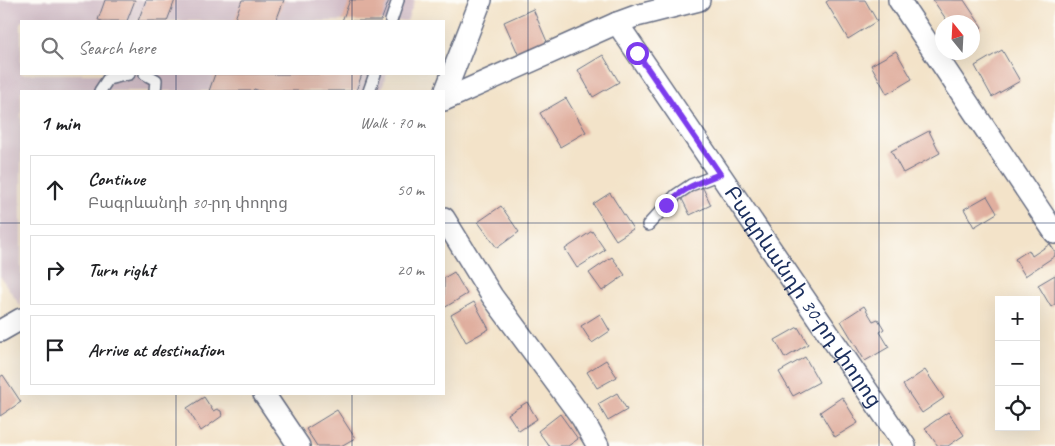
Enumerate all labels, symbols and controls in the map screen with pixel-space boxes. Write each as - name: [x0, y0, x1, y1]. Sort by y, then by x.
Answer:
- north arrow: [935, 15, 980, 60]
- search box: [20, 20, 445, 75]
- icon: search: [38, 34, 66, 62]
- text: Search here: [78, 36, 155, 60]
- route start: [626, 42, 649, 65]
- text: 1 min: [40, 110, 80, 136]
- text: Walk · 70 m: [360, 113, 425, 133]
- text: Continue: [88, 167, 145, 191]
- icon: ahead: [41, 176, 69, 204]
- text: 50 m: [397, 180, 424, 200]
- street label: Բագրևանդի 30-րդ փողոց: [719, 181, 888, 412]
- text: Բագրևանդի 30-րդ փողոց: [88, 193, 288, 213]
- route end: [655, 194, 678, 217]
- icon: right: [41, 256, 69, 284]
- text: Turn right: [88, 258, 155, 282]
- text: 20 m: [397, 260, 424, 280]
- map controls: [995, 296, 1040, 431]
- button: +: [995, 296, 1040, 341]
- icon: arrive: [41, 336, 69, 364]
- text: Arrive at destination: [88, 338, 224, 362]
- button: −: [995, 341, 1040, 386]
- button: locate: [995, 386, 1040, 431]

